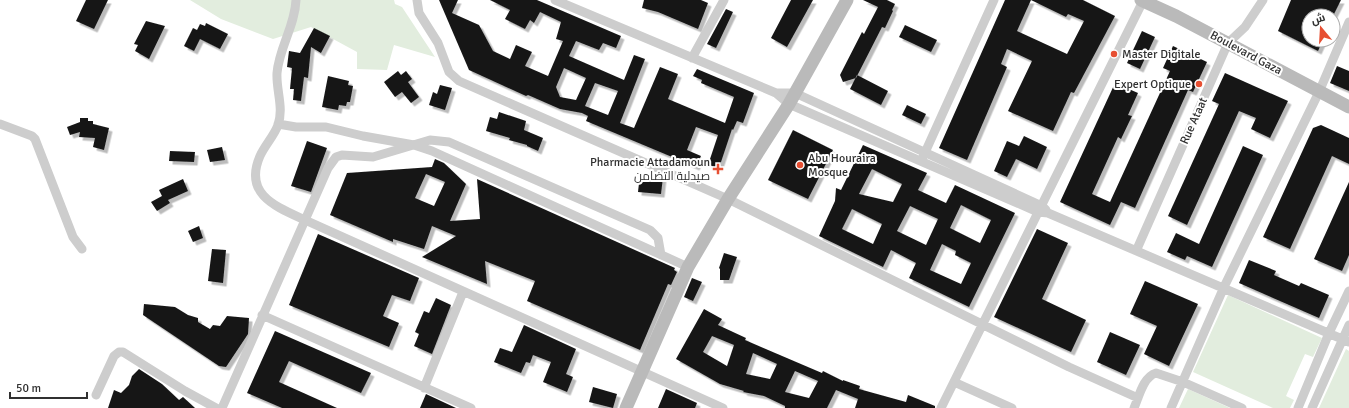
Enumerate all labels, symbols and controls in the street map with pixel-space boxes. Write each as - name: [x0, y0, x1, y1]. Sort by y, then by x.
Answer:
- north arrow: [1301, 8, 1341, 48]
- text: ش: [1309, 11, 1327, 27]
- street label: Boulevard Gaza: [1207, 28, 1285, 78]
- place label: Master Digitale: [1122, 47, 1200, 62]
- marker: Master Digitale: [1109, 49, 1119, 59]
- place label: Expert Optique: [1114, 77, 1191, 92]
- marker: Expert Optique: [1194, 79, 1204, 89]
- street label: Rue Ataat: [1177, 95, 1211, 147]
- place label: Abu Houraira Mosque: [808, 151, 876, 180]
- place label: Pharmacie Attadamoun صيدلية التضامن: [590, 155, 710, 184]
- marker: Abu Houraira Mosque: [795, 160, 805, 170]
- marker: Pharmacie Attadamoun صيدلية التضامن: [713, 164, 723, 174]
- scale bar: [10, 374, 87, 400]
- text: 50 m: [16, 381, 41, 396]

